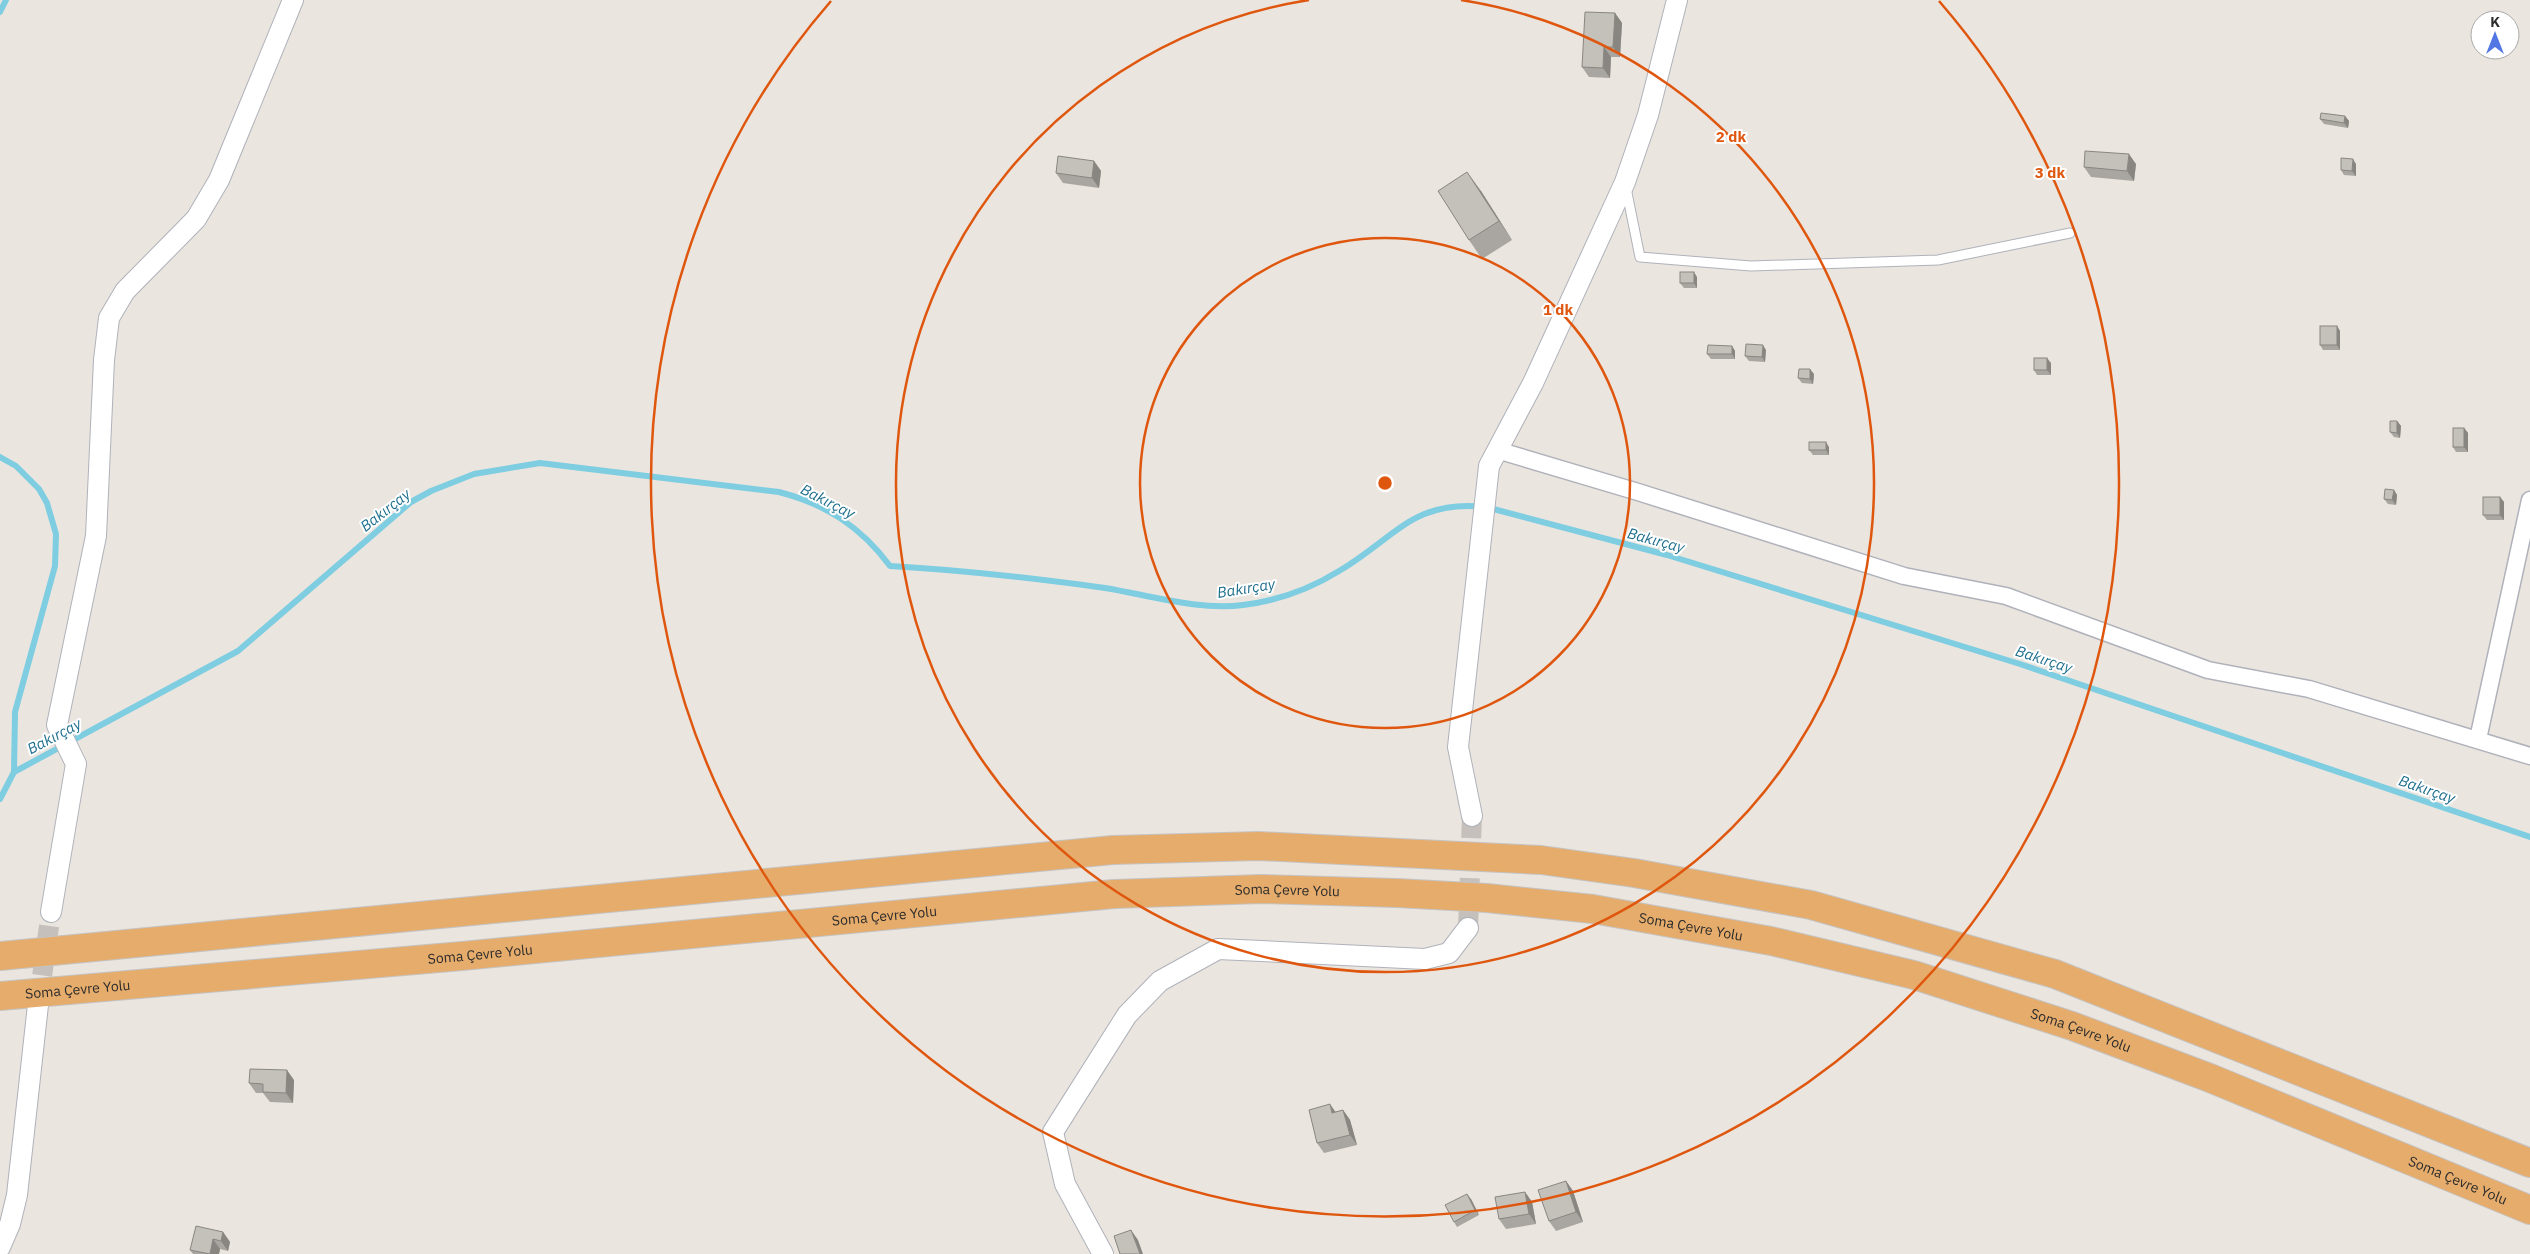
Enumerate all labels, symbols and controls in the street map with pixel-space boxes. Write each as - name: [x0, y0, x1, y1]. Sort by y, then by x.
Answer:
- north arrow: [2470, 10, 2520, 60]
- text: K: [2490, 13, 2500, 31]
- text: 2 dk: [1716, 127, 1746, 146]
- text: 3 dk: [2035, 163, 2065, 182]
- text: 1 dk: [1543, 300, 1573, 319]
- centre of rings: [1376, 474, 1394, 492]
- water label: Bakırçay: [798, 479, 859, 523]
- water label: Bakırçay: [356, 484, 414, 535]
- water label: Bakırçay: [1625, 523, 1687, 557]
- water label: Bakırçay: [1216, 574, 1277, 602]
- water label: Bakırçay: [2013, 641, 2075, 677]
- water label: Bakırçay: [24, 714, 85, 758]
- water label: Bakırçay: [2396, 771, 2458, 808]
- street label: Soma Çevre Yolu: [1234, 880, 1340, 900]
- street label: Soma Çevre Yolu: [831, 902, 938, 930]
- street label: Soma Çevre Yolu: [1637, 908, 1744, 945]
- street label: Soma Çevre Yolu: [427, 940, 534, 968]
- street label: Soma Çevre Yolu: [24, 976, 131, 1003]
- street label: Soma Çevre Yolu: [2028, 1004, 2134, 1056]
- street label: Soma Çevre Yolu: [2406, 1152, 2510, 1209]

